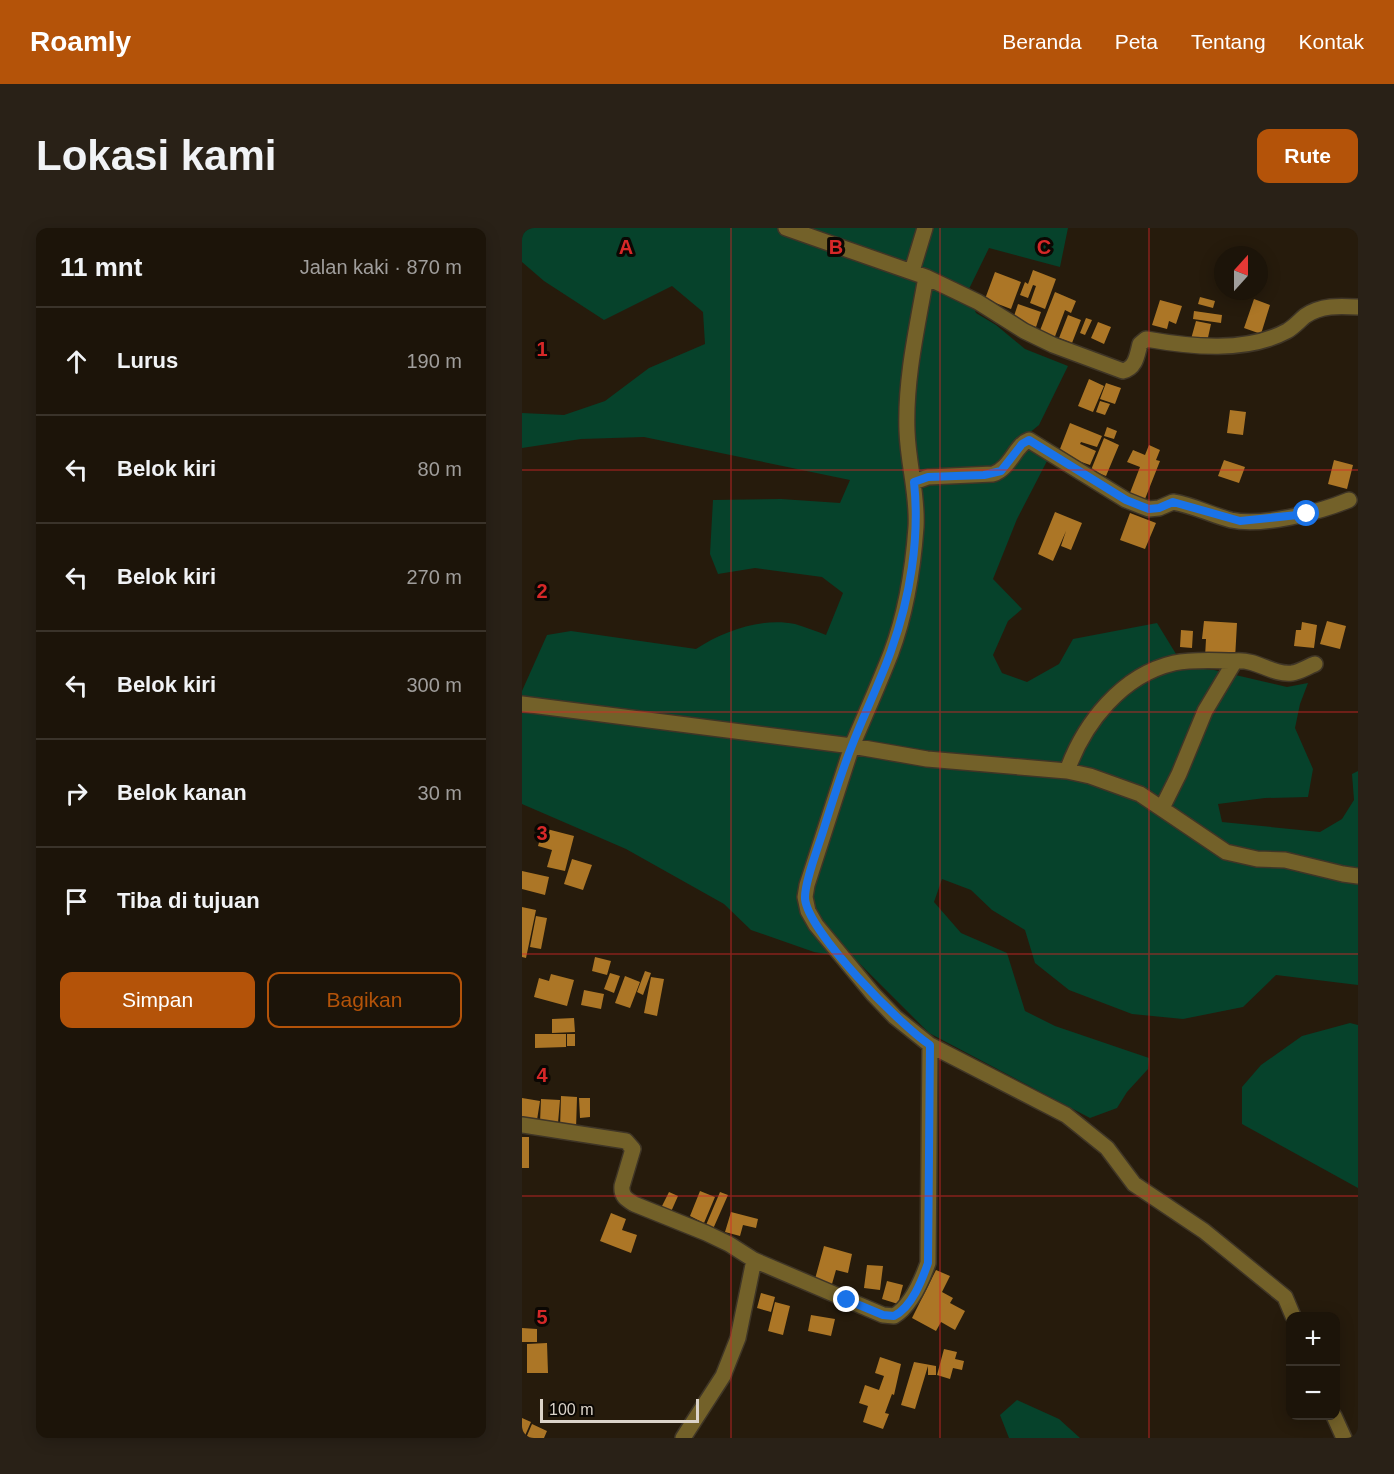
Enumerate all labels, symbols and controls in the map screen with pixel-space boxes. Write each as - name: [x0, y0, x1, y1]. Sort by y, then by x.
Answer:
- text: Roamly: [30, 26, 131, 57]
- text: Beranda: [1002, 30, 1082, 53]
- text: Peta: [1115, 30, 1158, 53]
- text: Tentang: [1191, 30, 1266, 53]
- text: Kontak: [1299, 30, 1364, 53]
- button: Rute: [1257, 129, 1358, 183]
- text: Lokasi kami: [36, 132, 276, 179]
- text: A: [619, 236, 633, 258]
- text: B: [829, 236, 843, 258]
- text: C: [1037, 236, 1051, 258]
- north arrow: [1214, 246, 1268, 300]
- text: 11 mnt: [60, 252, 142, 282]
- text: Jalan kaki · 870 m: [300, 256, 462, 278]
- text: 1: [536, 338, 548, 360]
- icon: ahead: [60, 345, 93, 378]
- text: Lurus: [117, 348, 178, 373]
- text: 190 m: [406, 350, 462, 372]
- icon: left: [60, 453, 93, 486]
- text: Belok kiri: [117, 456, 216, 481]
- text: 80 m: [418, 458, 462, 480]
- route start: [1293, 500, 1319, 526]
- icon: left: [60, 561, 93, 594]
- text: Belok kiri: [117, 564, 216, 589]
- text: 270 m: [406, 566, 462, 588]
- text: 2: [536, 580, 548, 602]
- icon: left: [60, 669, 93, 702]
- text: Belok kiri: [117, 672, 216, 697]
- text: 300 m: [406, 674, 462, 696]
- icon: right: [60, 777, 93, 810]
- text: Belok kanan: [117, 780, 247, 805]
- text: 30 m: [418, 782, 462, 804]
- text: 3: [536, 822, 548, 844]
- icon: arrive: [60, 885, 93, 918]
- text: Tiba di tujuan: [117, 888, 260, 913]
- button: Simpan: [60, 972, 255, 1028]
- button: Bagikan: [267, 972, 462, 1028]
- text: 4: [536, 1064, 548, 1086]
- route end: [833, 1286, 859, 1312]
- text: 5: [536, 1306, 548, 1328]
- map controls: [1286, 1312, 1340, 1420]
- button: +: [1286, 1312, 1340, 1366]
- button: −: [1286, 1366, 1340, 1420]
- scale bar: [540, 1396, 699, 1424]
- text: 100 m: [549, 1401, 593, 1418]

